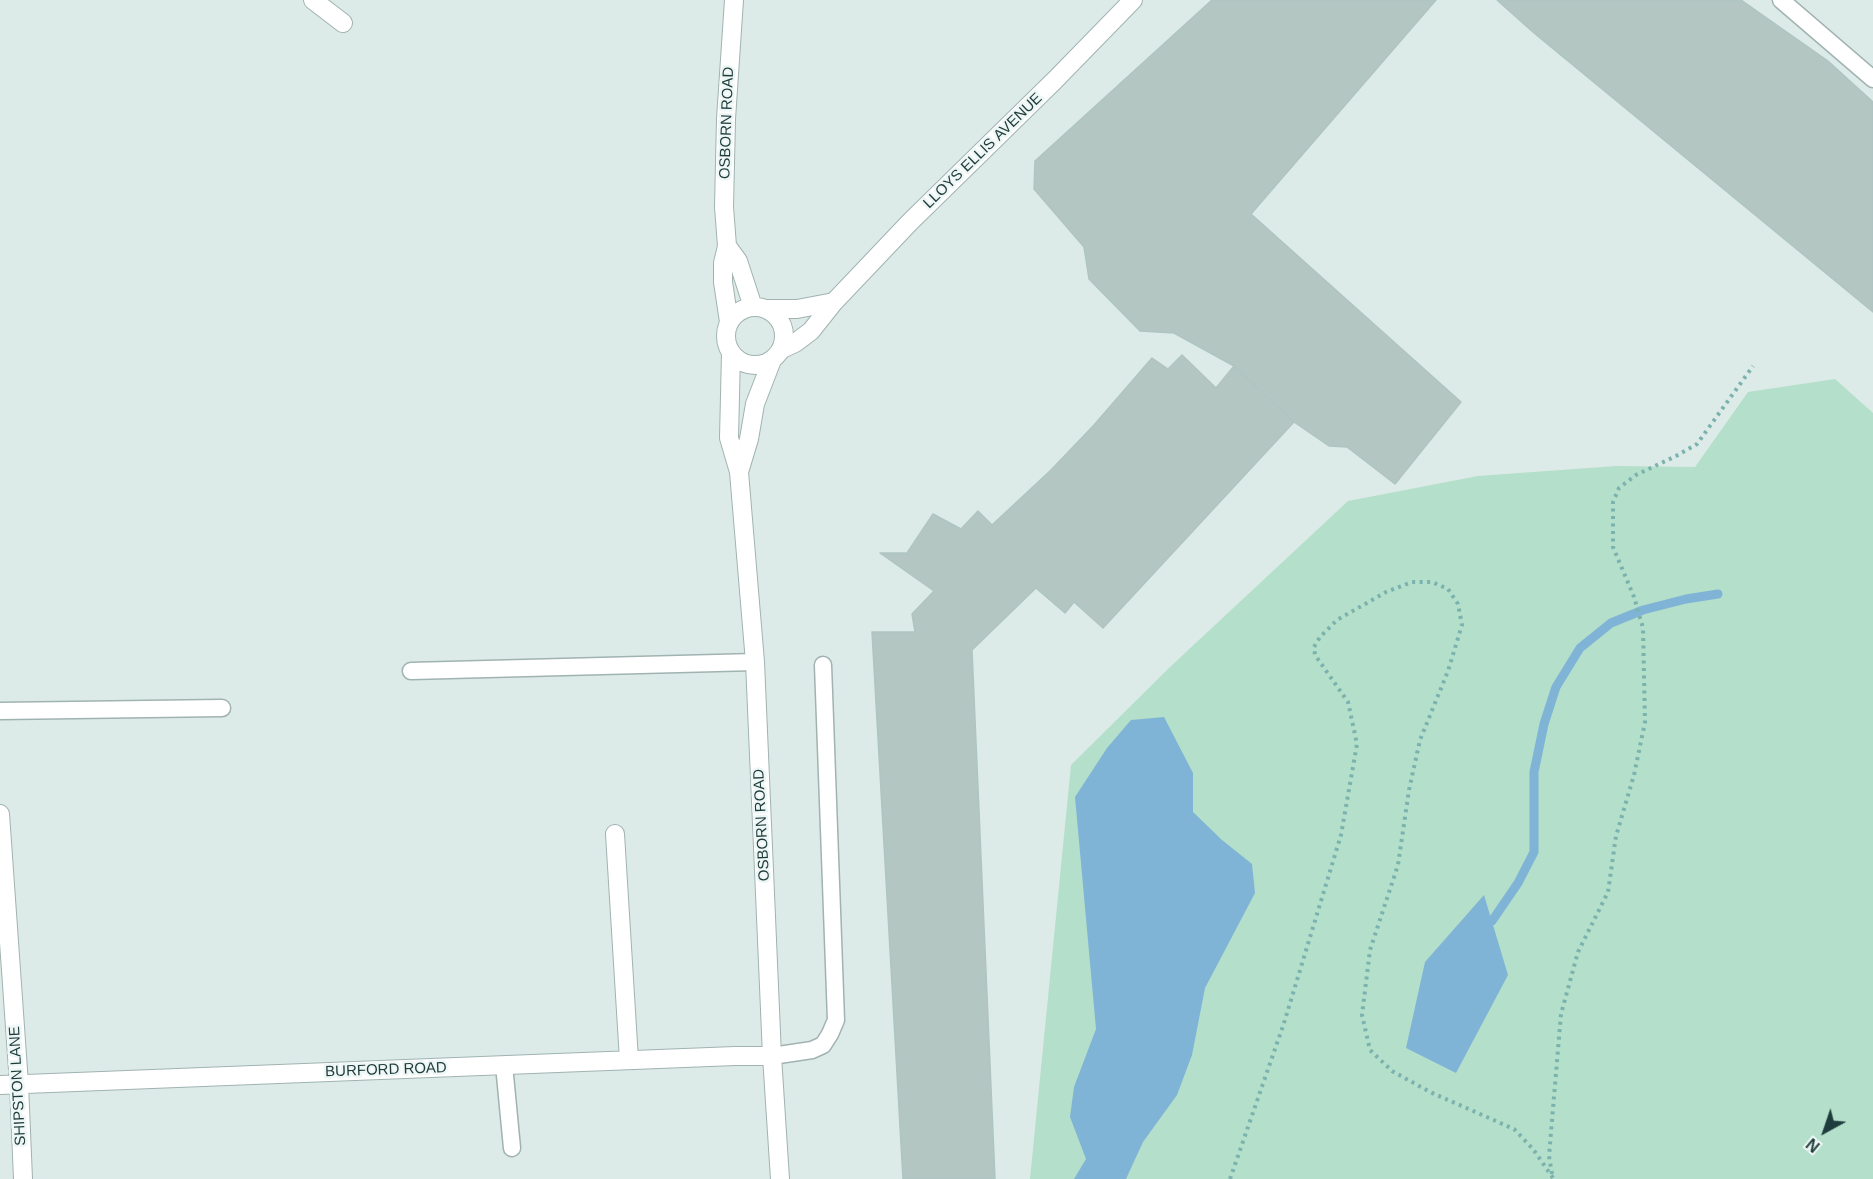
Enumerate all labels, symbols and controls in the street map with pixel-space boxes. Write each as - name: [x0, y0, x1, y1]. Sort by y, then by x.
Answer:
- street label: OSBORN ROAD: [716, 66, 738, 180]
- street label: LLOYS ELLIS AVENUE: [920, 90, 1046, 212]
- street label: OSBORN ROAD: [750, 768, 774, 882]
- street label: SHIPSTON LANE: [6, 1026, 30, 1146]
- street label: BURFORD ROAD: [325, 1059, 447, 1081]
- north arrow: [1795, 1101, 1855, 1161]
- text: N: [1803, 1135, 1823, 1155]

